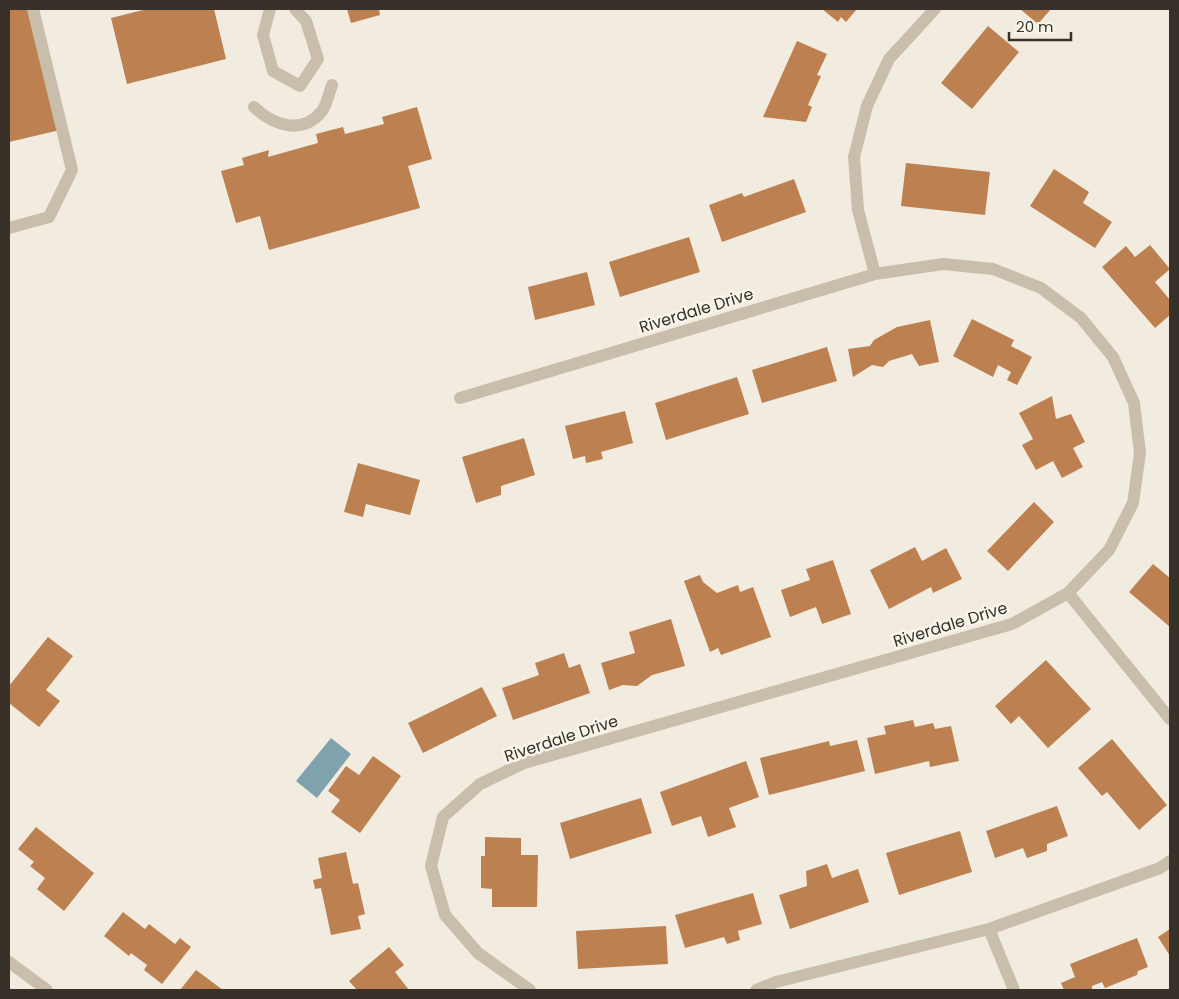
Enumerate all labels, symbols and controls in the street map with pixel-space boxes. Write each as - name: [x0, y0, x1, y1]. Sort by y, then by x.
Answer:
- scale bar: [1009, 10, 1072, 42]
- text: 20 m: [1016, 16, 1054, 37]
- street label: Riverdale Drive: [636, 282, 756, 339]
- street label: Riverdale Drive: [890, 596, 1010, 653]
- street label: Riverdale Drive: [501, 709, 621, 768]

